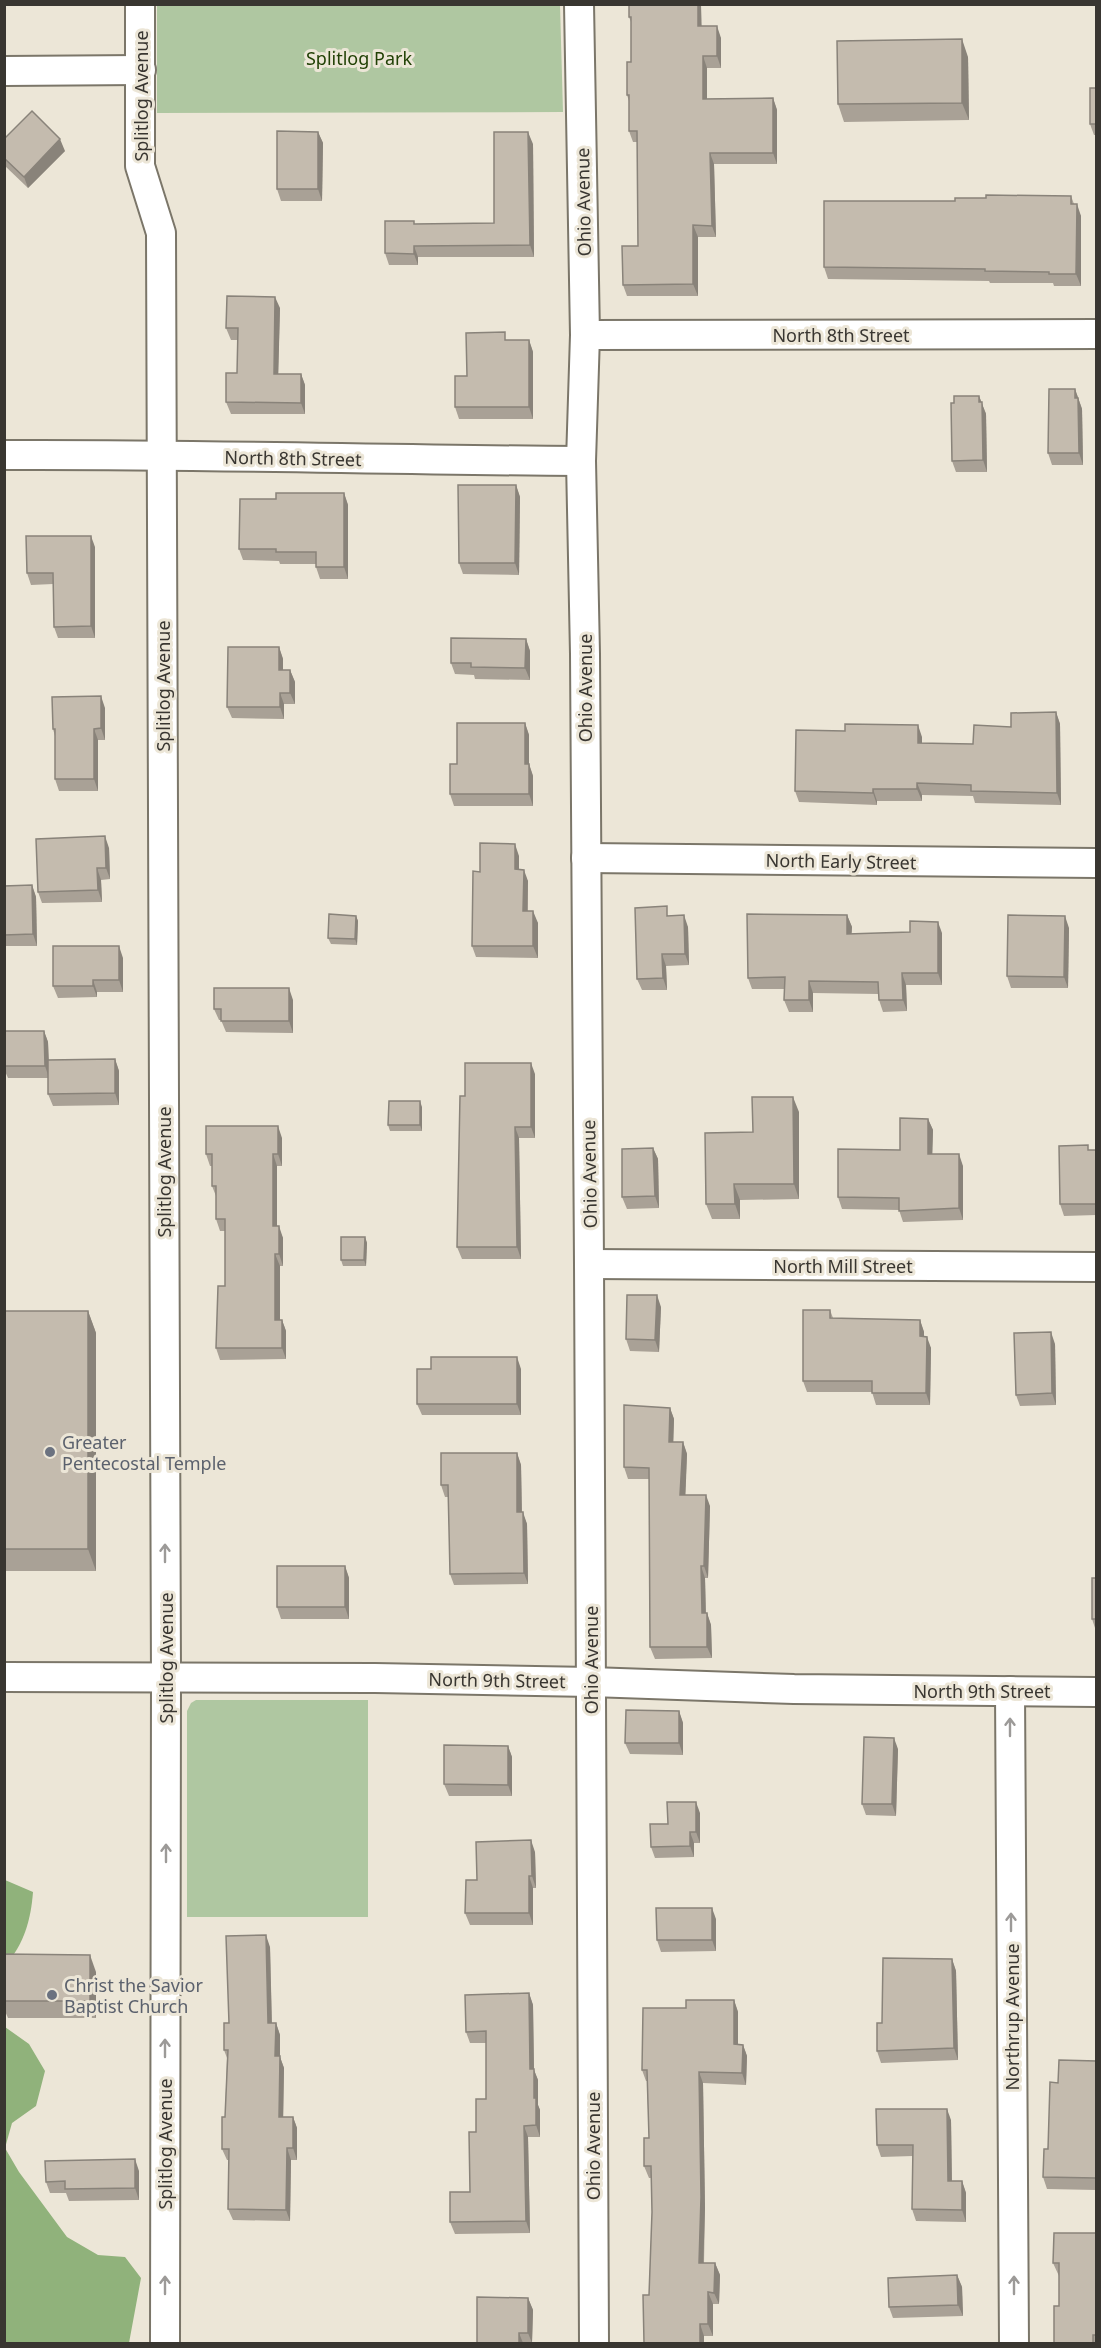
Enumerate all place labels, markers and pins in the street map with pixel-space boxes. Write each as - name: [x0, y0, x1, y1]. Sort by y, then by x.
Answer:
- place label: Greater Pentecostal Temple: [62, 1430, 226, 1475]
- marker: Greater Pentecostal Temple: [43, 1445, 57, 1459]
- place label: Christ the Savior Baptist Church: [64, 1973, 203, 2018]
- marker: Christ the Savior Baptist Church: [45, 1988, 59, 2002]

